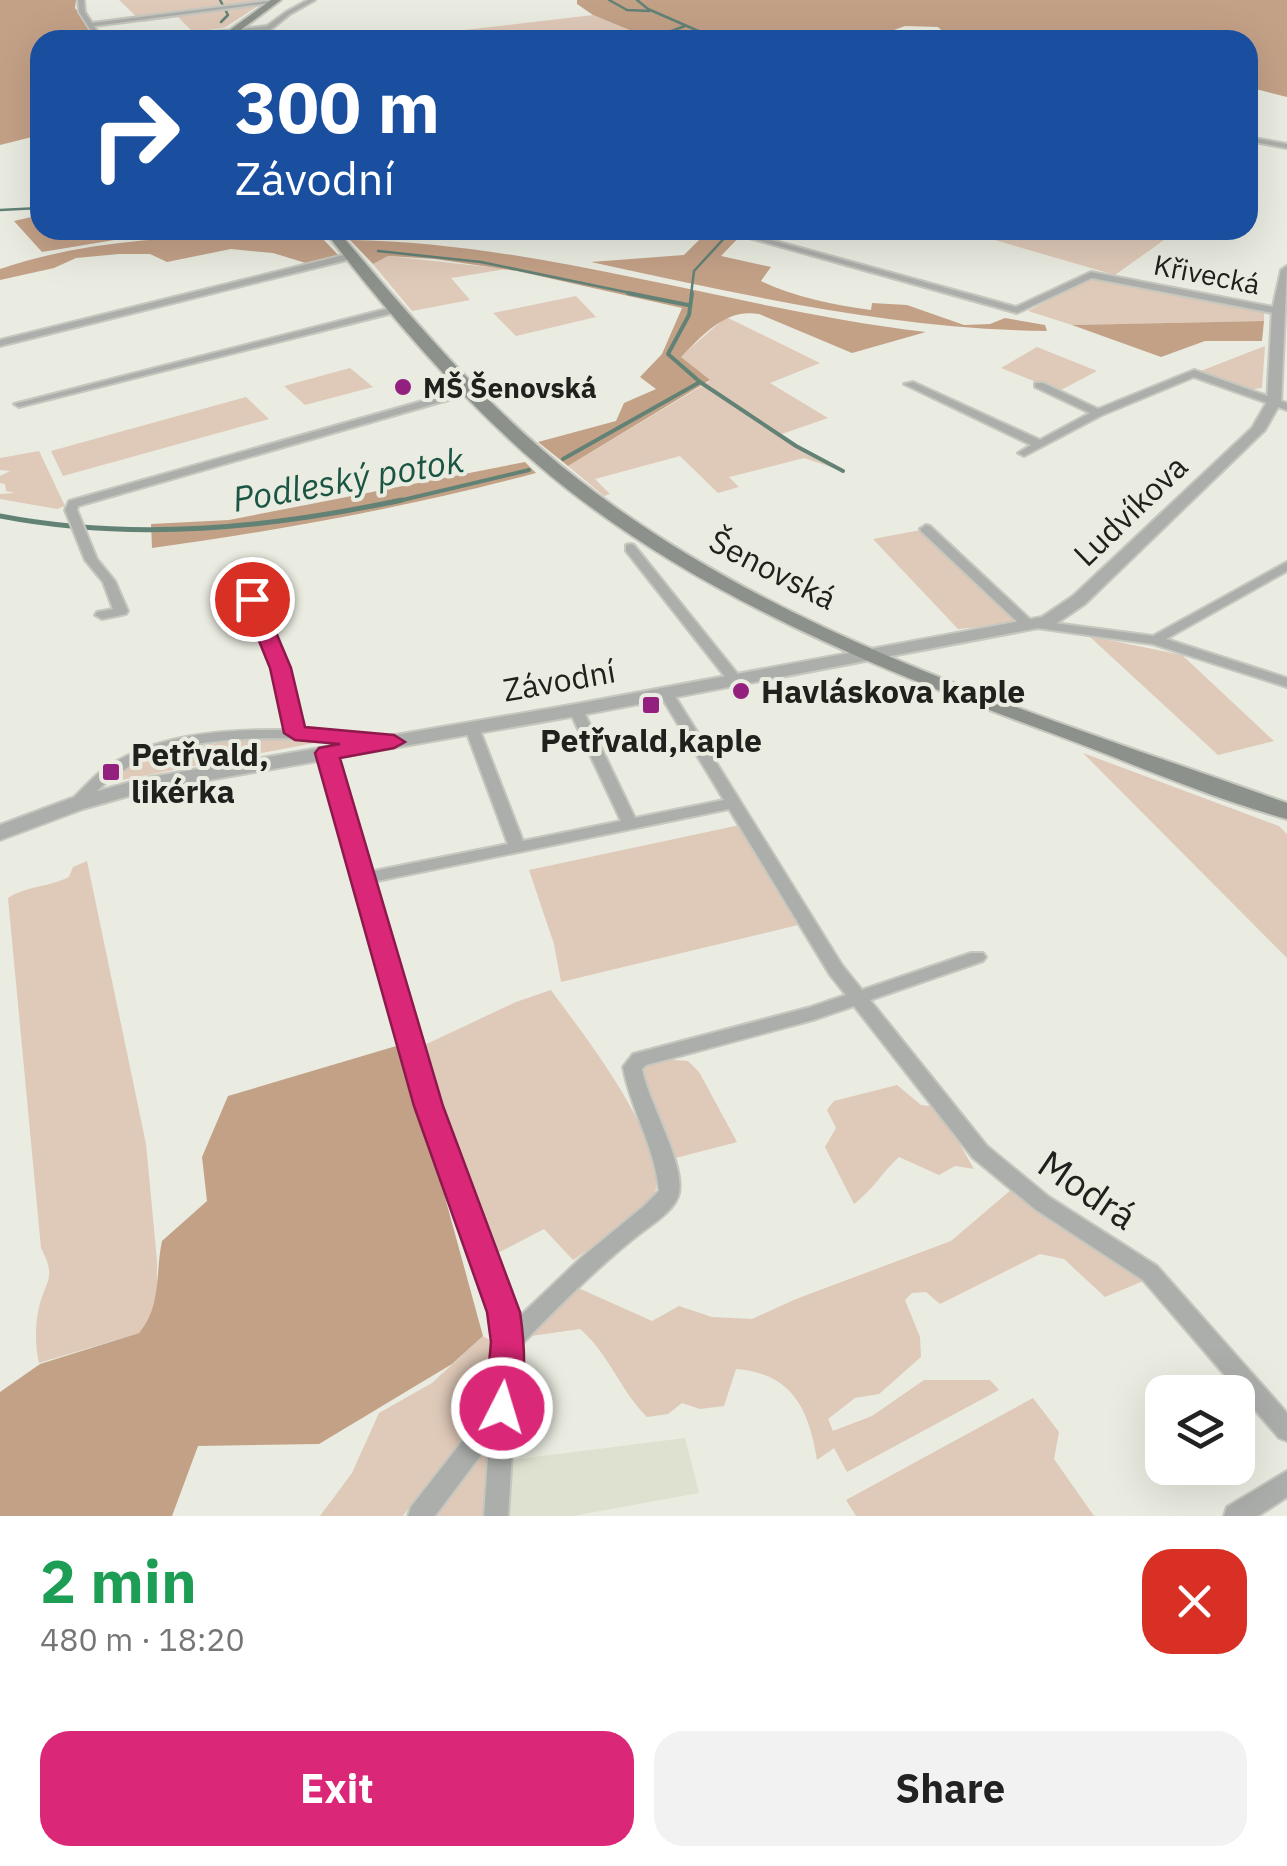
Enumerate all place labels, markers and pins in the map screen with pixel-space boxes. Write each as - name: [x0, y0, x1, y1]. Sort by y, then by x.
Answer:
- place label: MŠ Šenovská: [423, 369, 597, 406]
- marker: MŠ Šenovská: [392, 376, 414, 398]
- pin: [210, 557, 295, 642]
- place label: Havláskova kaple: [761, 670, 1025, 712]
- marker: Havláskova kaple: [730, 680, 752, 702]
- marker: Petřvald,kaple: [640, 694, 662, 716]
- place label: Petřvald,kaple: [540, 719, 762, 761]
- place label: Petřvald, likérka: [131, 733, 269, 812]
- marker: Petřvald, likérka: [100, 761, 122, 783]

